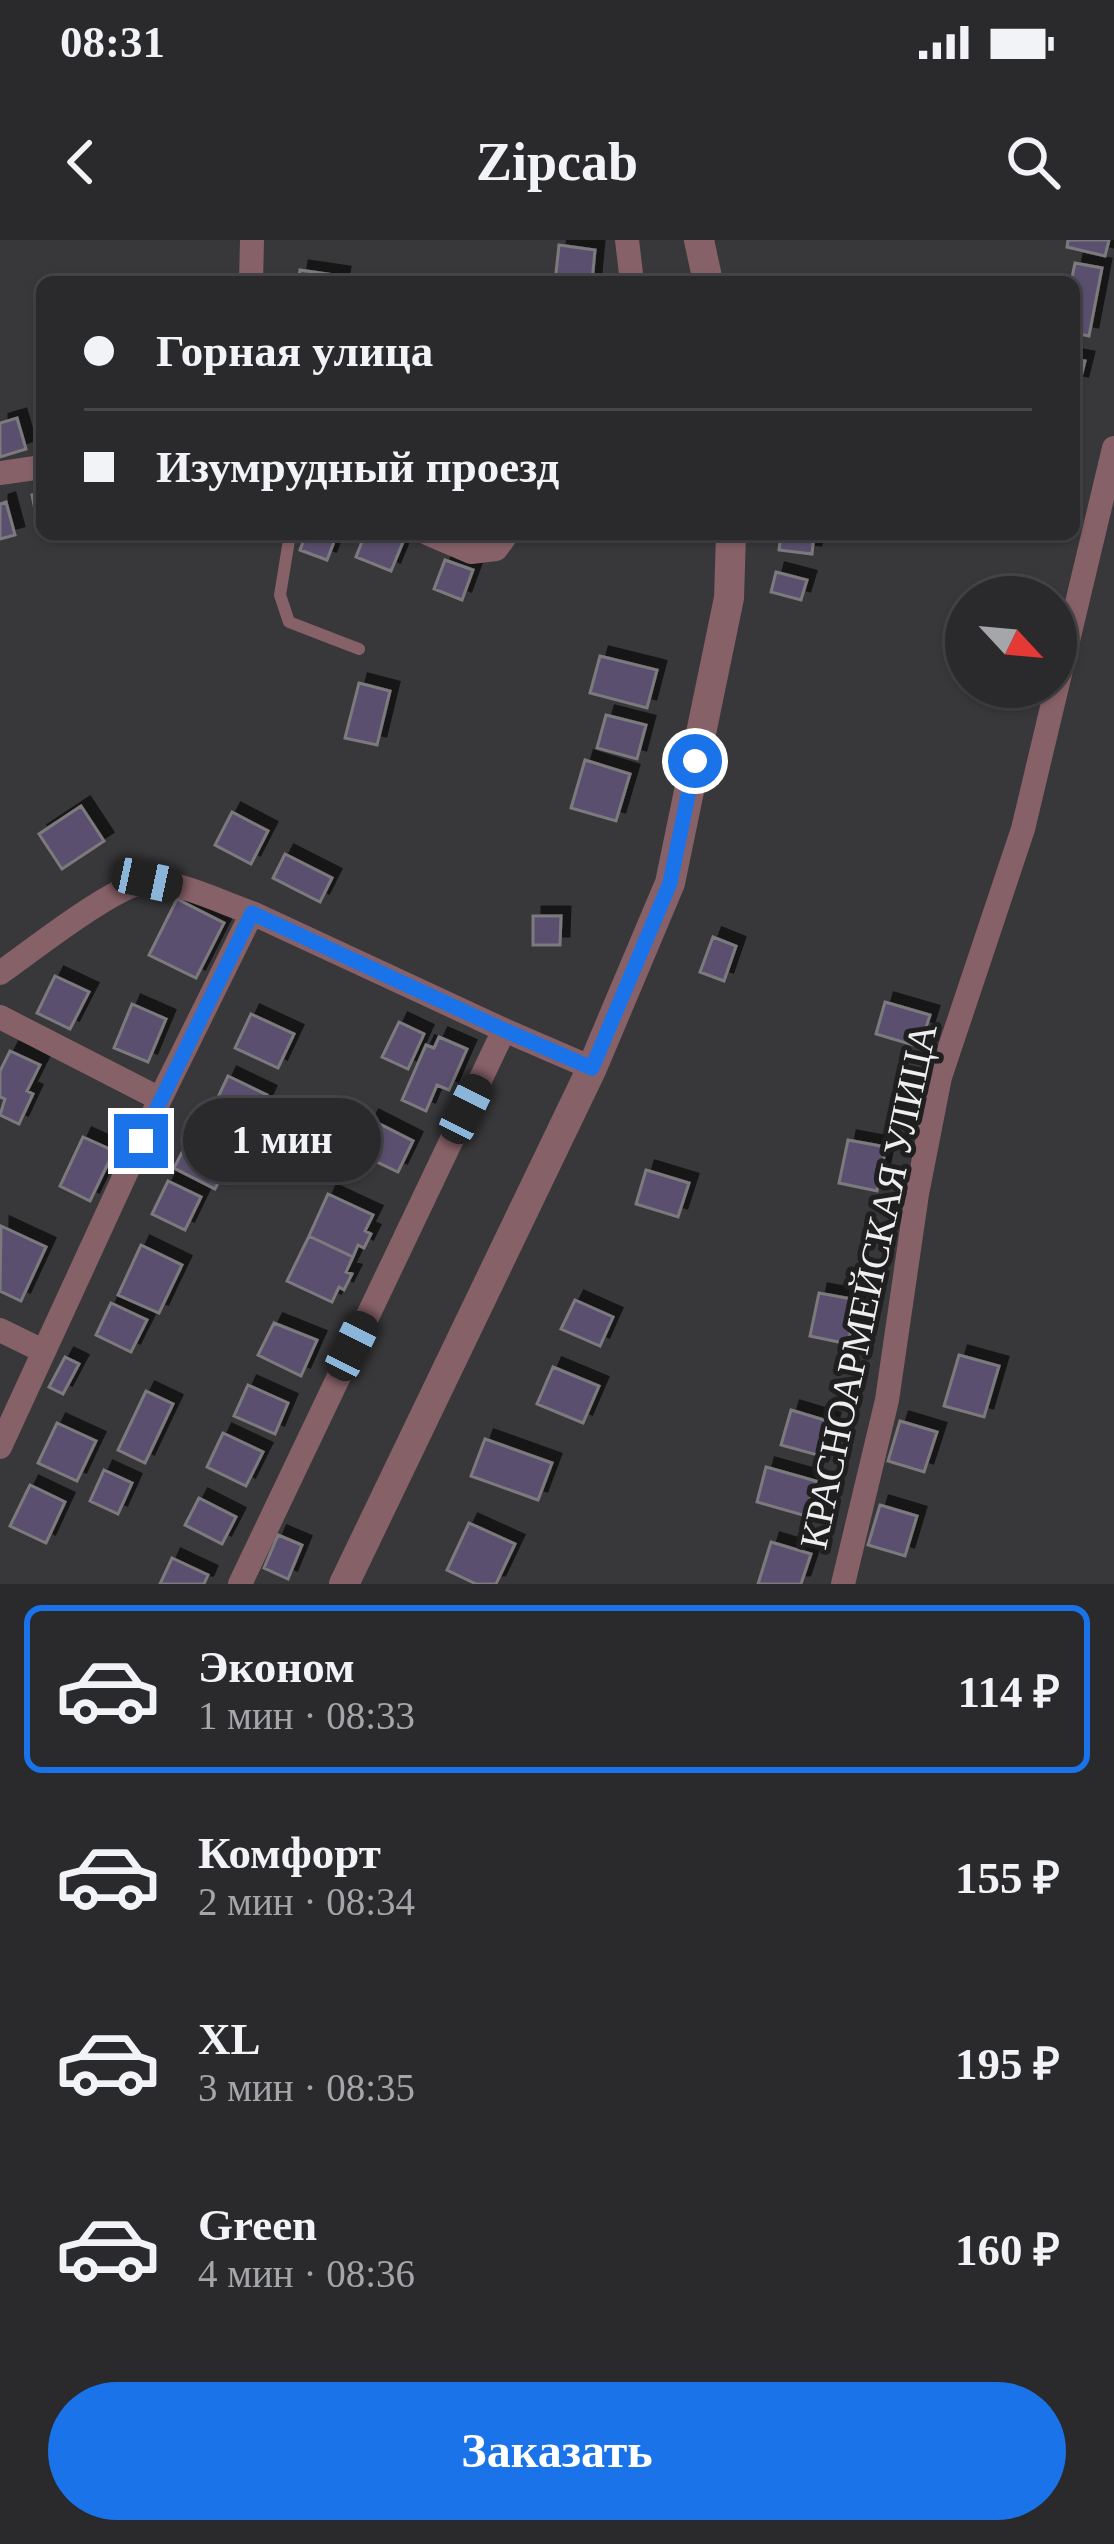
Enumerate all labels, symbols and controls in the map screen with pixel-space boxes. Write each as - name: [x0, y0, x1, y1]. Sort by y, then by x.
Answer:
- text: 08:31: [60, 17, 165, 67]
- icon: back: [48, 129, 114, 195]
- icon: search: [1000, 129, 1066, 195]
- text: Zipcab: [476, 132, 638, 192]
- text: Горная улица: [156, 326, 433, 376]
- text: Изумрудный проезд: [156, 442, 559, 492]
- north arrow: [945, 576, 1077, 708]
- map controls: [945, 576, 1077, 708]
- route start: [668, 734, 722, 788]
- car: [108, 855, 186, 905]
- street label: КРАСНОАРМЕЙСКАЯ УЛИЦА: [791, 1019, 946, 1553]
- car: [434, 1069, 498, 1149]
- callout: 1 мин: [183, 1099, 381, 1183]
- route end: [114, 1114, 168, 1168]
- text: 1 мин: [232, 1118, 332, 1161]
- car: [320, 1306, 384, 1386]
- icon: car: [54, 1635, 162, 1743]
- text: Эконом: [198, 1642, 355, 1692]
- text: 114 ₽: [958, 1667, 1060, 1717]
- text: 1 мин · 08:33: [198, 1694, 415, 1737]
- icon: car: [54, 1821, 162, 1929]
- text: Комфорт: [198, 1828, 381, 1878]
- text: 155 ₽: [955, 1853, 1060, 1903]
- text: 2 мин · 08:34: [198, 1880, 415, 1923]
- icon: car: [54, 2007, 162, 2115]
- text: XL: [198, 2014, 261, 2064]
- text: 195 ₽: [955, 2039, 1060, 2089]
- text: 3 мин · 08:35: [198, 2066, 415, 2109]
- icon: car: [54, 2193, 162, 2301]
- text: Green: [198, 2200, 317, 2250]
- text: 160 ₽: [955, 2225, 1060, 2275]
- text: 4 мин · 08:36: [198, 2252, 415, 2295]
- button: Заказать: [48, 2382, 1066, 2520]

